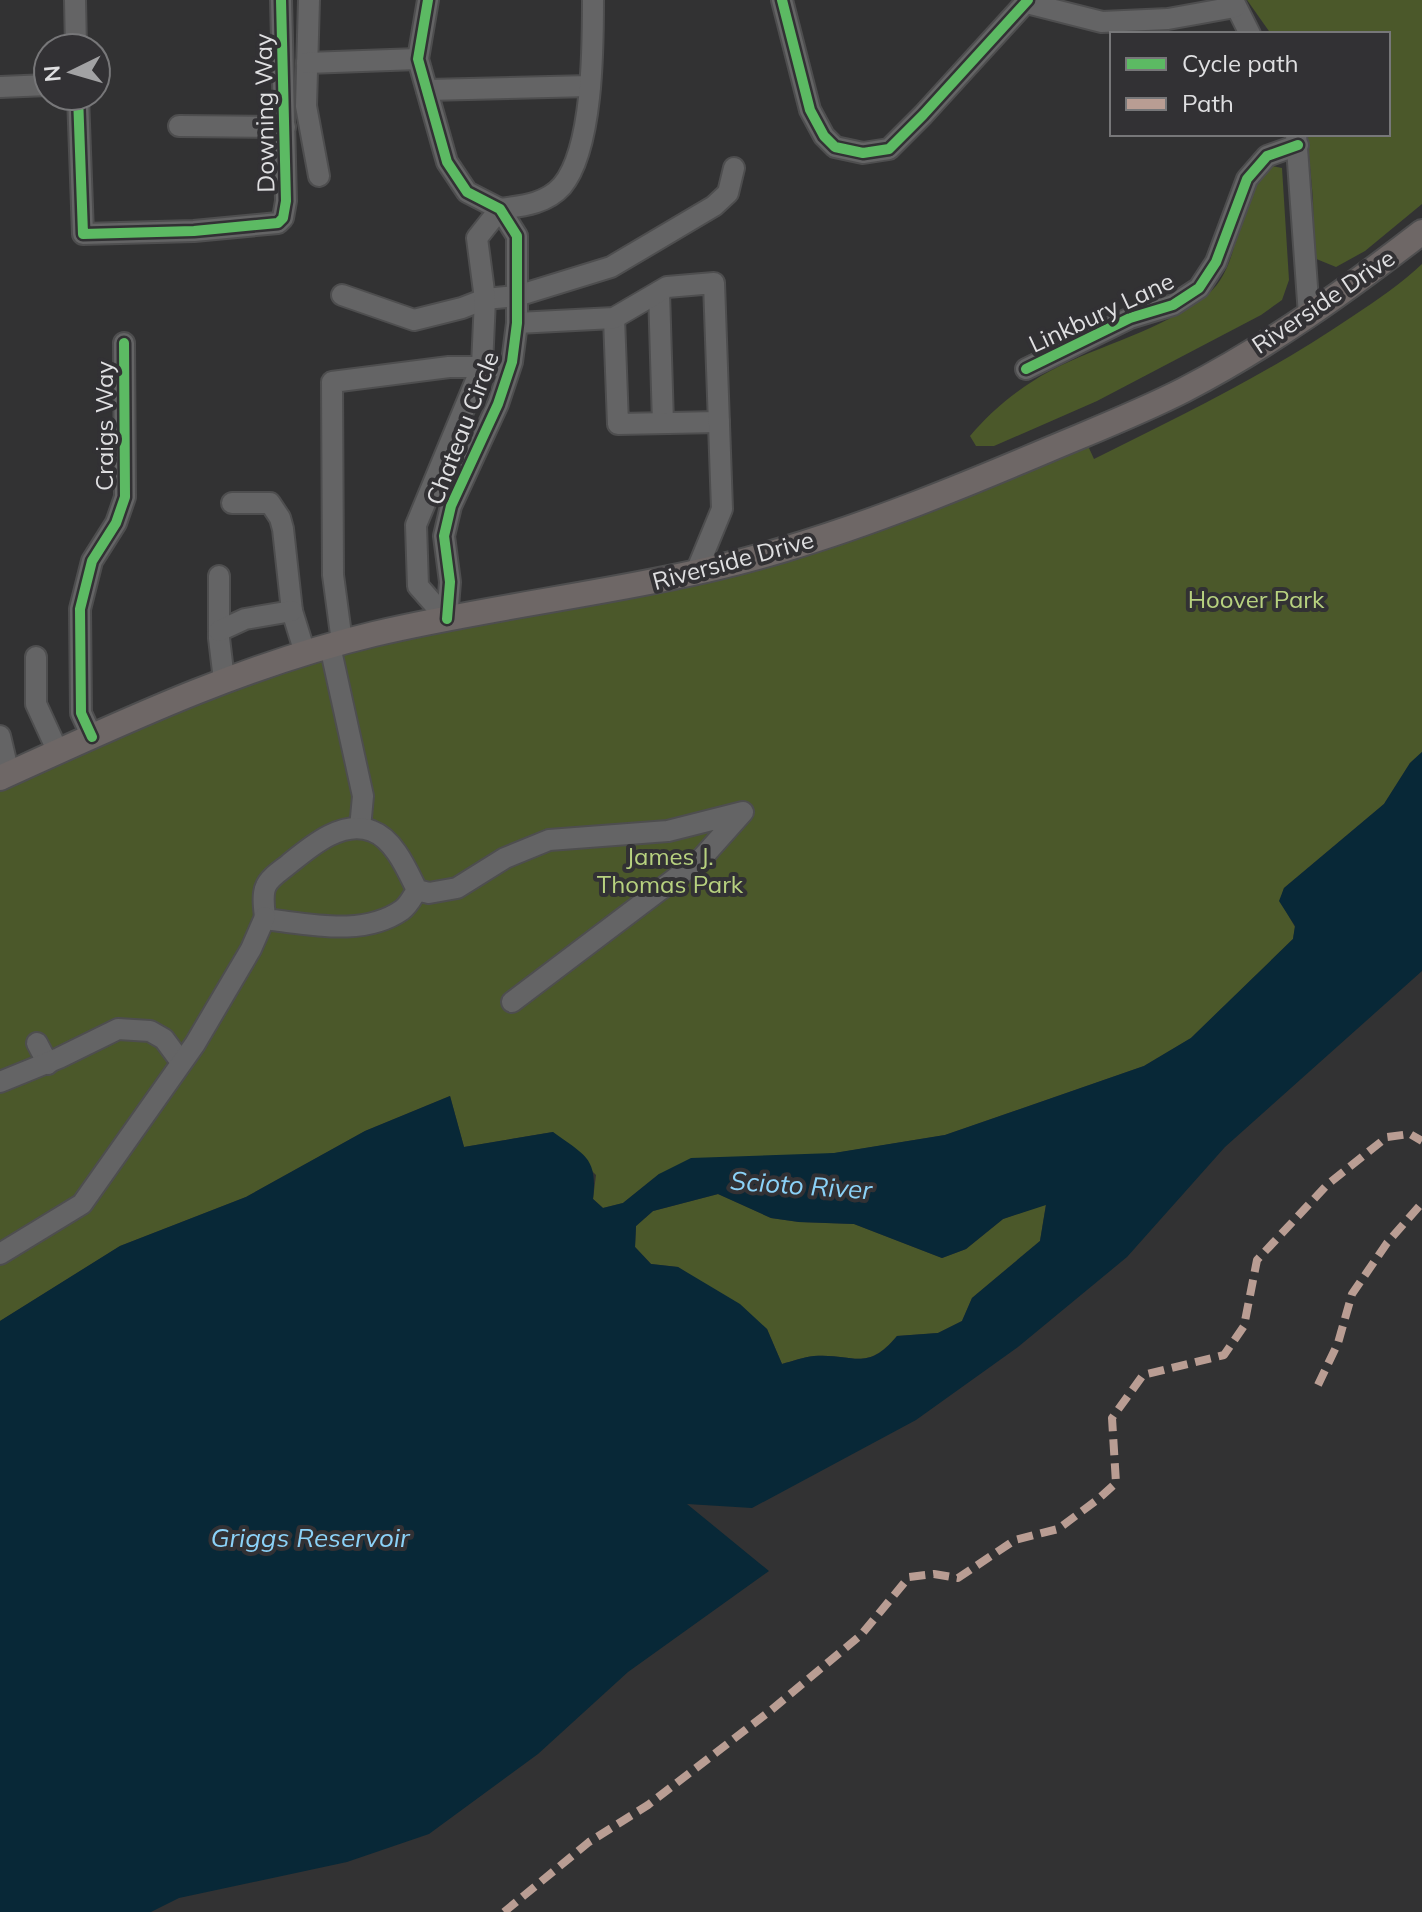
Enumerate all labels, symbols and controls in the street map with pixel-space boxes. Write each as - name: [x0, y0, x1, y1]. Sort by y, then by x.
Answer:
- north arrow: [32, 32, 112, 112]
- legend: [1110, 32, 1390, 136]
- street label: Downing Way: [248, 33, 280, 193]
- text: Cycle path: [1182, 48, 1299, 78]
- text: N: [37, 64, 67, 83]
- text: Path: [1182, 88, 1234, 118]
- street label: Riverside Drive: [1246, 242, 1400, 360]
- street label: Linkbury Lane: [1024, 265, 1178, 359]
- street label: Chateau Circle: [419, 347, 505, 509]
- street label: Craigs Way: [89, 361, 119, 491]
- street label: Riverside Drive: [649, 524, 817, 596]
- park label: Hoover Park: [1188, 584, 1325, 614]
- park label: James J. Thomas Park: [597, 841, 744, 899]
- water label: Scioto River: [729, 1164, 875, 1207]
- water label: Griggs Reservoir: [211, 1521, 411, 1554]

